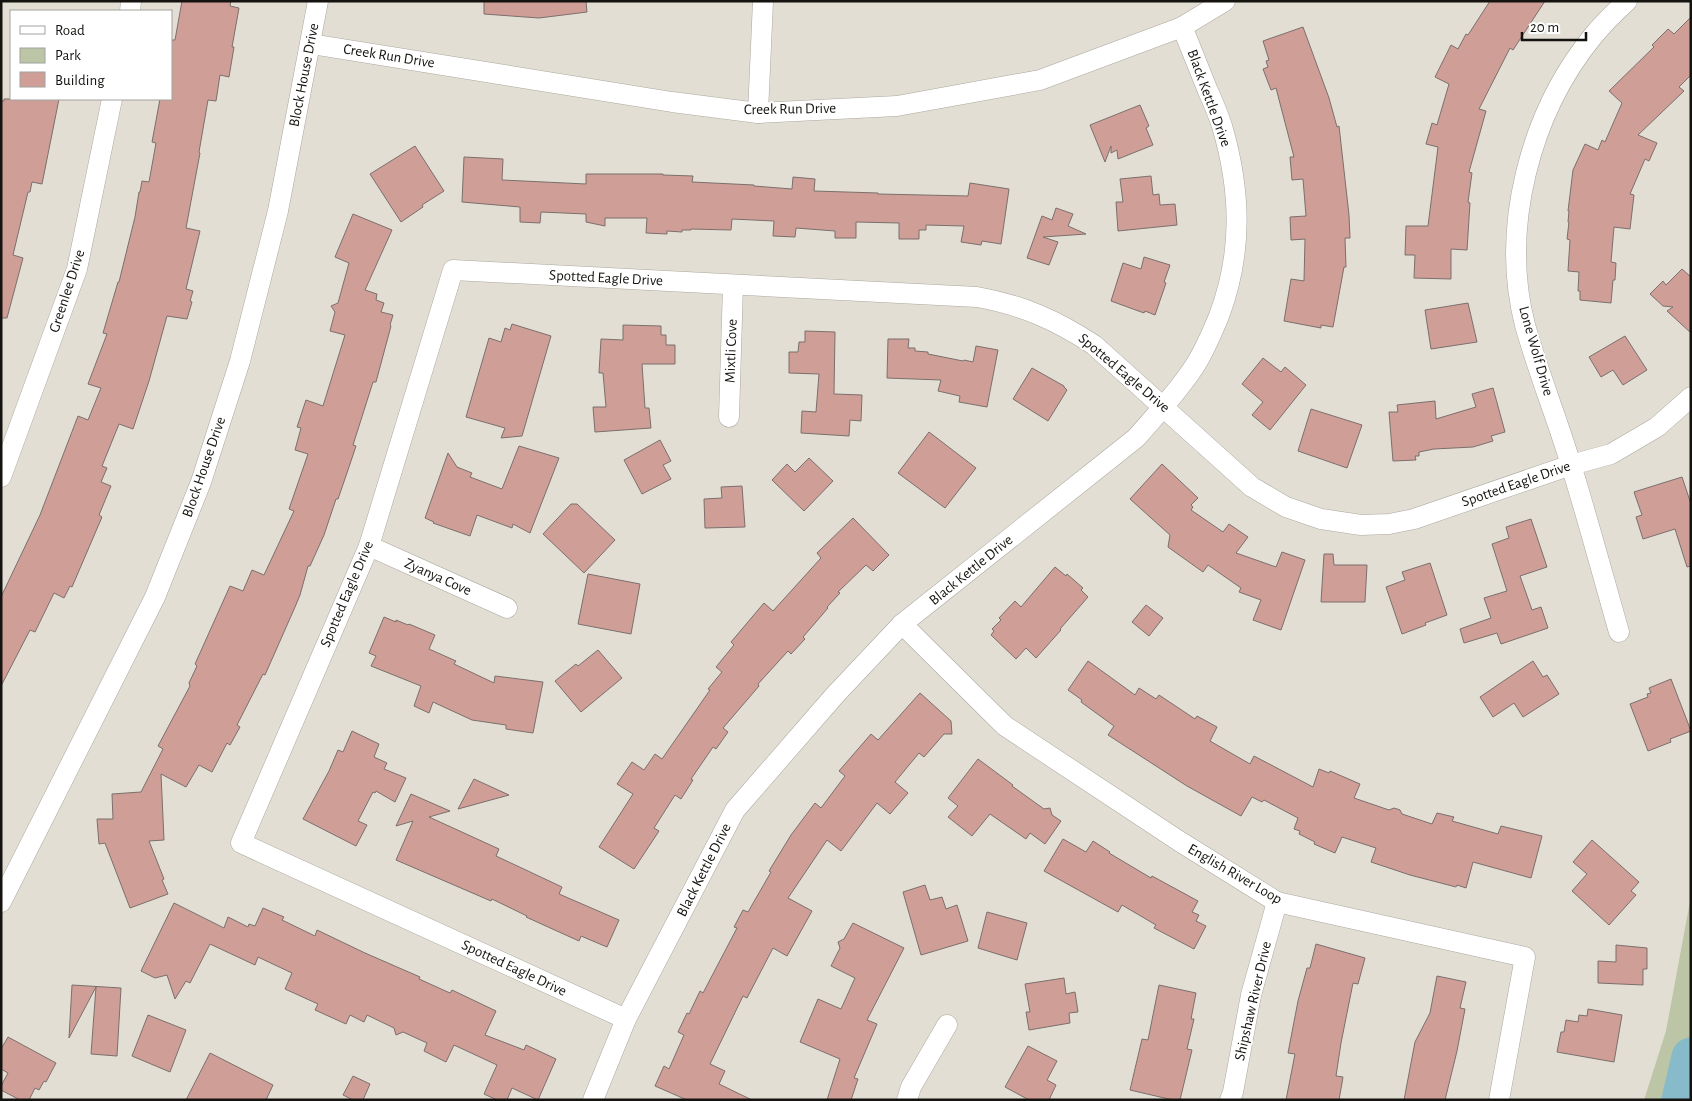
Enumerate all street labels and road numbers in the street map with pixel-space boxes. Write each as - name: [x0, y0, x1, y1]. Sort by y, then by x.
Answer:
- street label: Block House Drive: [287, 22, 321, 128]
- street label: Creek Run Drive: [342, 41, 436, 71]
- street label: Black Kettle Drive: [1184, 47, 1234, 149]
- street label: Creek Run Drive: [744, 101, 836, 117]
- street label: Greenlee Drive: [47, 248, 87, 334]
- street label: Spotted Eagle Drive: [549, 268, 663, 288]
- street label: Lone Wolf Drive: [1516, 305, 1556, 398]
- street label: Mixtli Cove: [722, 319, 740, 383]
- street label: Spotted Eagle Drive: [1075, 331, 1173, 415]
- street label: Block House Drive: [180, 415, 228, 519]
- street label: Spotted Eagle Drive: [1460, 458, 1572, 510]
- street label: Black Kettle Drive: [926, 532, 1016, 608]
- street label: Spotted Eagle Drive: [318, 538, 376, 649]
- street label: Zyanya Cove: [402, 556, 474, 598]
- street label: Black Kettle Drive: [674, 821, 734, 919]
- street label: English River Loop: [1185, 841, 1285, 907]
- street label: Spotted Eagle Drive: [459, 937, 569, 999]
- street label: Shipshaw River Drive: [1232, 940, 1274, 1062]

